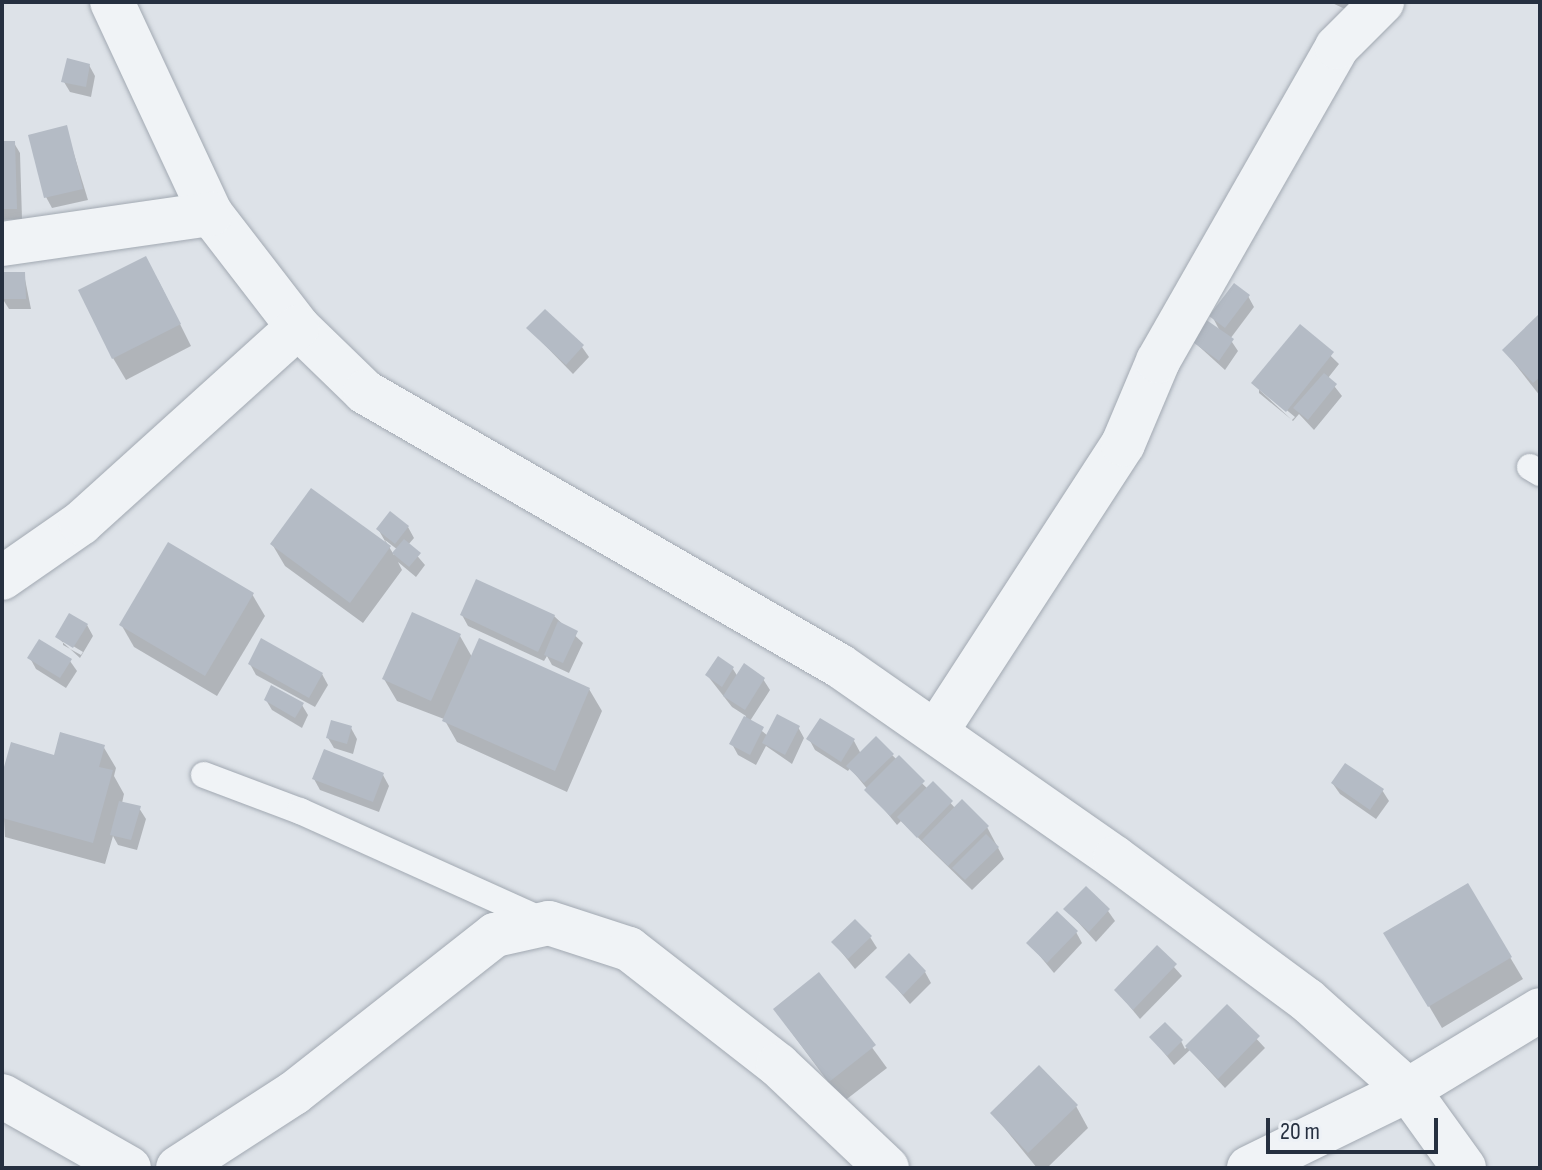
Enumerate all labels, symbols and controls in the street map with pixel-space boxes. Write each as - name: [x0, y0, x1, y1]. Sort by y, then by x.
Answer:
- scale bar: [1270, 1102, 1442, 1152]
- text: 20 m: [1280, 1117, 1320, 1146]

